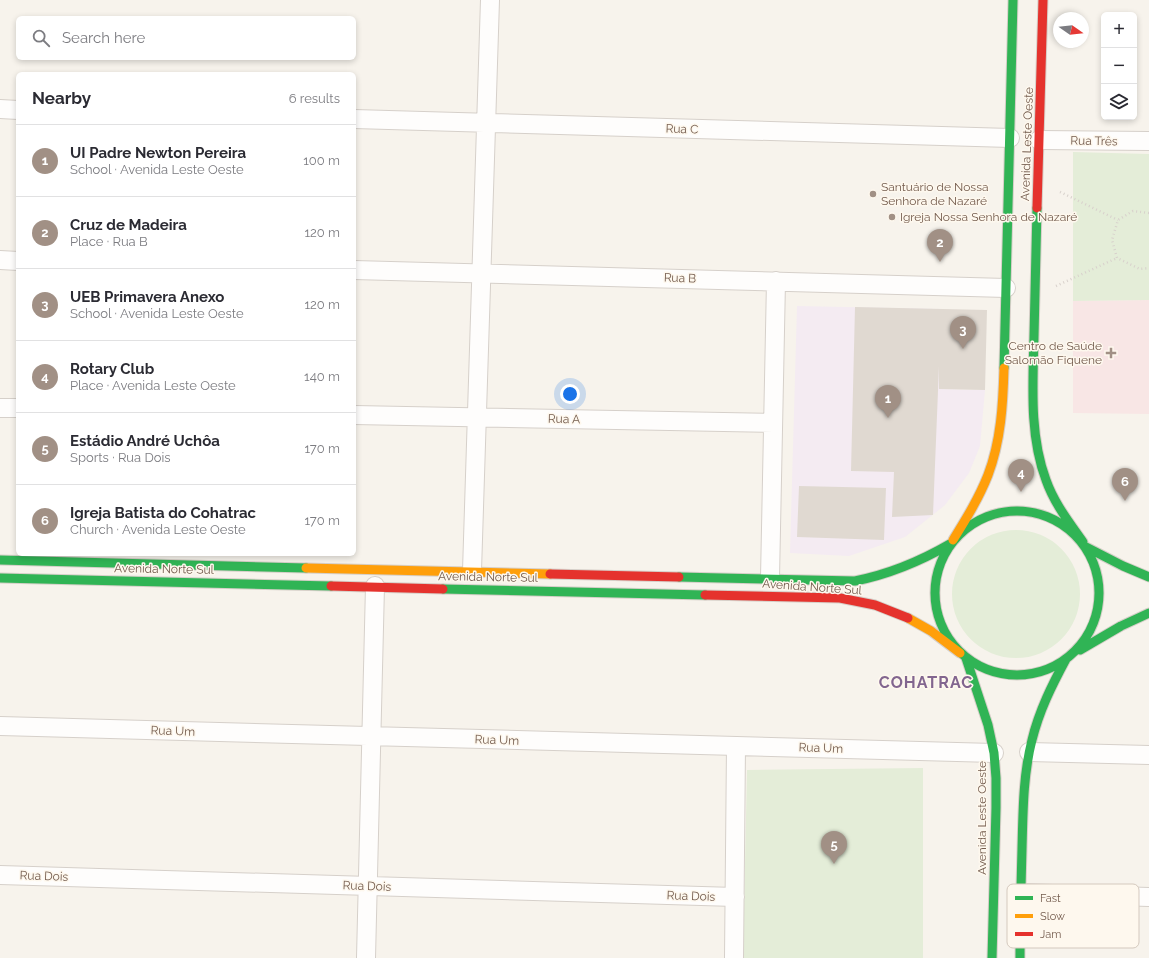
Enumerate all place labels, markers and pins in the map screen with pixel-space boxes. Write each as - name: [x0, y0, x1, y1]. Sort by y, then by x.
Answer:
- place label: Santuário de Nossa Senhora de Nazaré: [881, 180, 988, 208]
- marker: Santuário de Nossa Senhora de Nazaré: [868, 189, 878, 199]
- place label: Igreja Nossa Senhora de Nazaré: [900, 210, 1077, 224]
- marker: Igreja Nossa Senhora de Nazaré: [887, 212, 897, 222]
- pin: 2: [927, 229, 953, 262]
- pin: 3: [950, 316, 976, 349]
- place label: Centro de Saúde Salomão Fiquene: [1005, 339, 1102, 367]
- marker: Centro de Saúde Salomão Fiquene: [1105, 347, 1117, 359]
- pin: 1: [875, 385, 901, 418]
- pin: 4: [1008, 459, 1034, 492]
- pin: 6: [1112, 468, 1138, 501]
- pin: 5: [821, 831, 847, 864]

